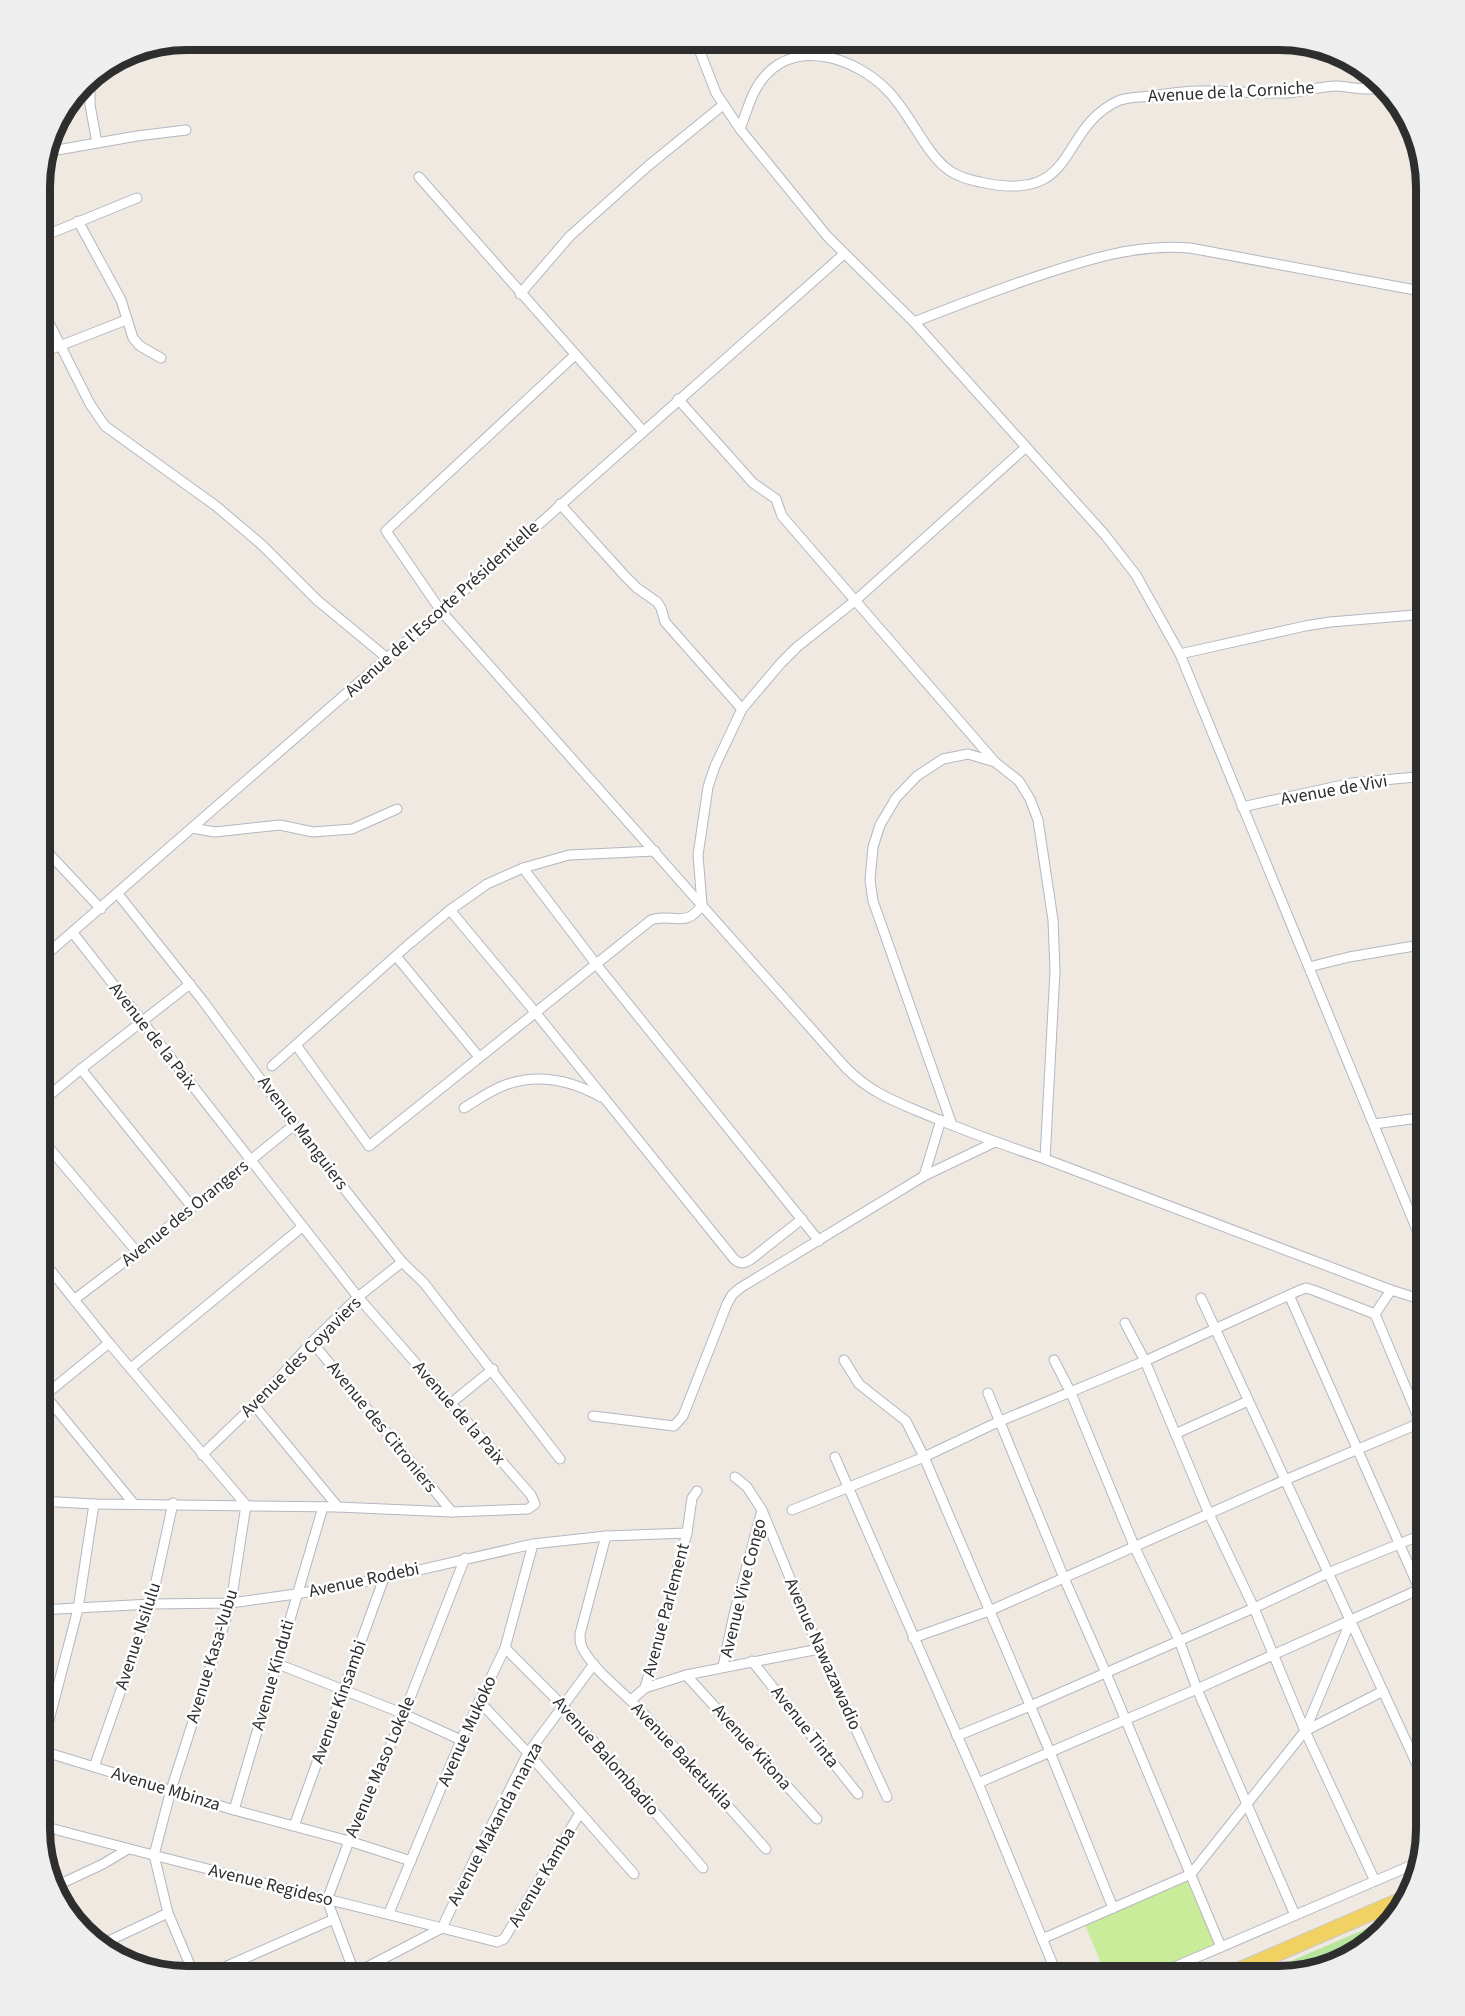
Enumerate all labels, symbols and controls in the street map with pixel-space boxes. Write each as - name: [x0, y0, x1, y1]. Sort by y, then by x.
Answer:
- street label: Avenue de la Corniche: [1147, 75, 1315, 109]
- street label: Avenue de l'Escorte Présidentielle: [339, 515, 545, 703]
- street label: Avenue de Vivi: [1279, 768, 1389, 812]
- street label: Avenue de la Paix: [103, 977, 203, 1095]
- street label: Avenue Manguiers: [252, 1071, 354, 1195]
- street label: Avenue des Orangers: [116, 1154, 254, 1272]
- street label: Avenue des Coyaviers: [235, 1291, 367, 1423]
- street label: Avenue des Citroniers: [321, 1356, 443, 1498]
- street label: Avenue de la Paix: [407, 1356, 511, 1470]
- street label: Avenue Vive Congo: [714, 1516, 772, 1660]
- street label: Avenue Parlement: [636, 1541, 696, 1679]
- street label: Avenue Rodebi: [307, 1556, 421, 1604]
- street label: Avenue Nawazawadio: [778, 1574, 868, 1734]
- street label: Avenue Nsilulu: [109, 1579, 167, 1693]
- street label: Avenue Kasa-Vubu: [180, 1586, 244, 1726]
- street label: Avenue Kinduti: [245, 1617, 301, 1733]
- street label: Avenue Kinsambi: [305, 1637, 373, 1767]
- street label: Avenue Mukoko: [431, 1672, 503, 1790]
- street label: Avenue Tinta: [765, 1681, 845, 1773]
- street label: Avenue Balombadio: [547, 1691, 665, 1821]
- street label: Avenue Maso Lokele: [339, 1692, 421, 1842]
- street label: Avenue Baketukila: [625, 1697, 739, 1815]
- street label: Avenue Kitona: [706, 1698, 798, 1796]
- street label: Avenue Makanda manza: [441, 1738, 549, 1910]
- street label: Avenue Mbinza: [108, 1761, 224, 1817]
- street label: Avenue Kamba: [502, 1822, 582, 1932]
- street label: Avenue Regideso: [206, 1857, 336, 1913]

